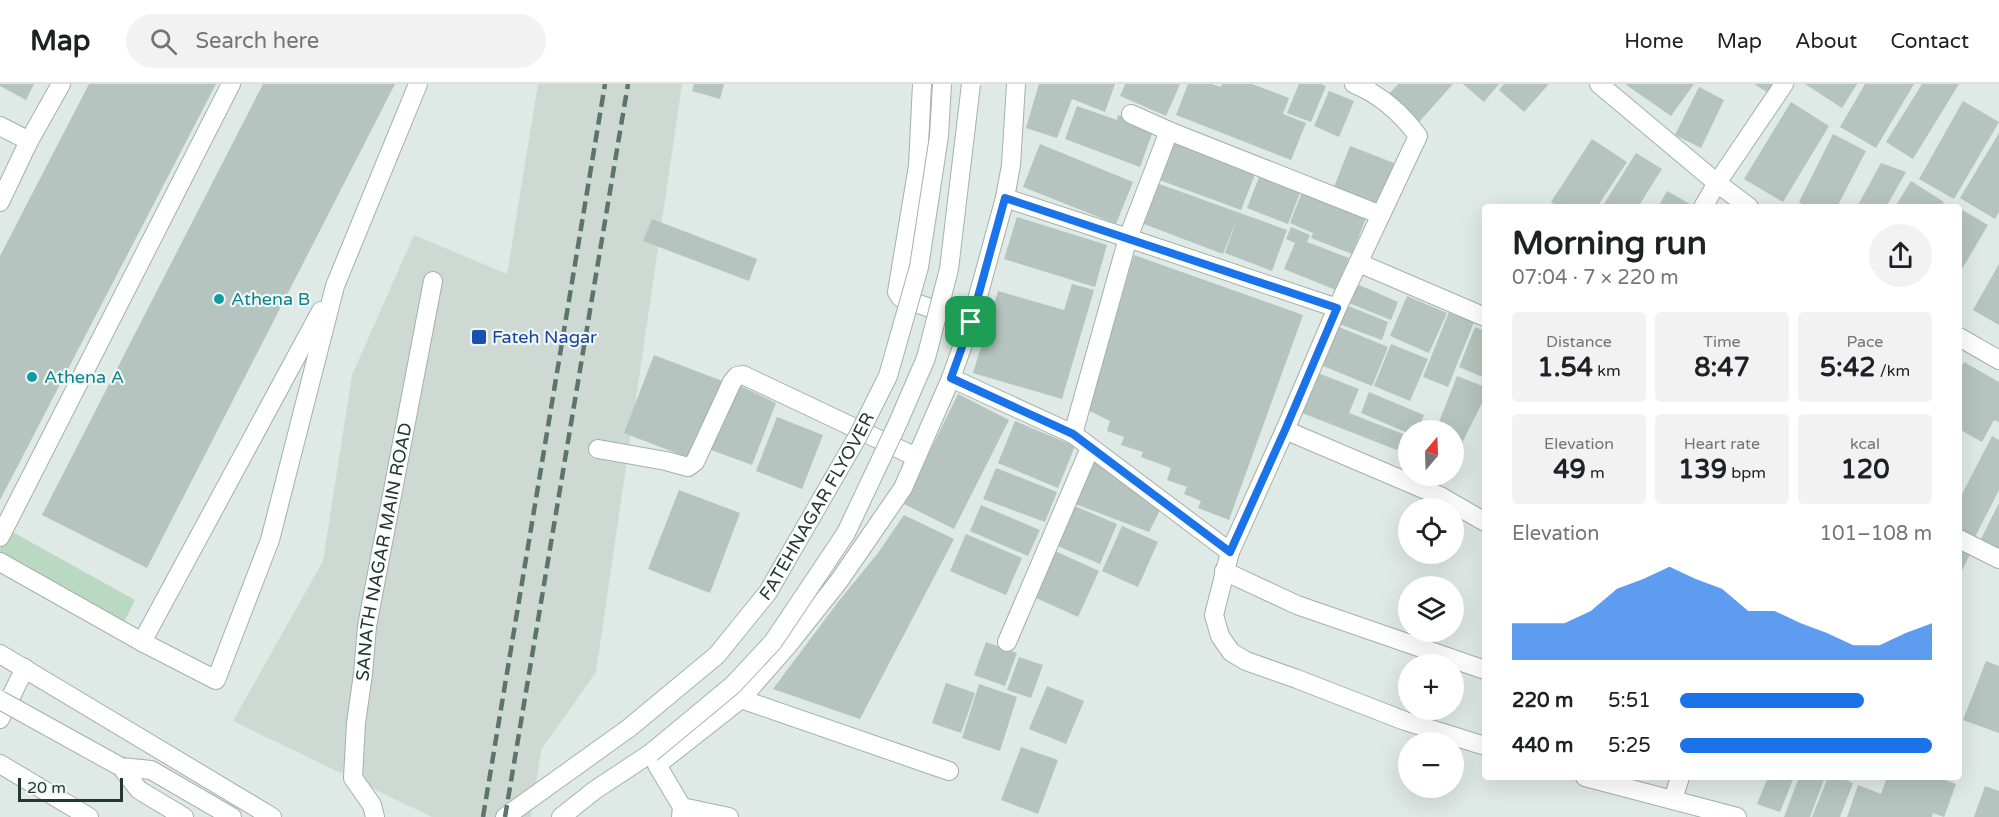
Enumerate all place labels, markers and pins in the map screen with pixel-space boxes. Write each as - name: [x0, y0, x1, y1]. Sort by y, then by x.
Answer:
- place label: Athena B: [231, 288, 310, 310]
- marker: Athena B: [212, 292, 226, 306]
- pin: [945, 296, 996, 347]
- place label: Fateh Nagar: [492, 326, 597, 348]
- marker: Fateh Nagar: [470, 328, 488, 346]
- place label: Athena A: [44, 366, 124, 388]
- marker: Athena A: [25, 370, 39, 384]

